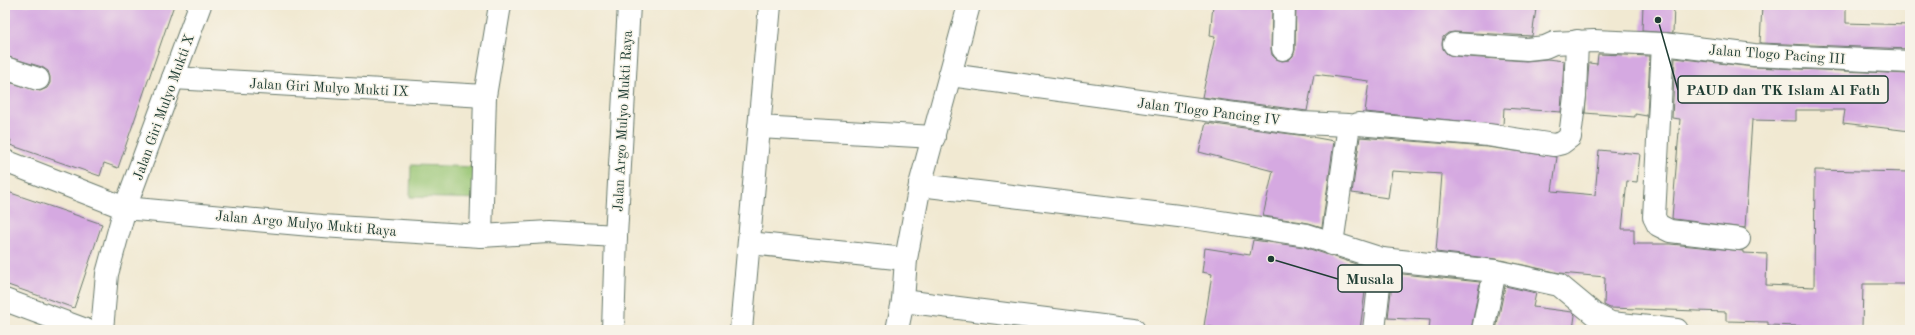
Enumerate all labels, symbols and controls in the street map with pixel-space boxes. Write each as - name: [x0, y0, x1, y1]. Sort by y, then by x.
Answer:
- street label: Jalan Argo Mulyo Mukti Raya: [611, 30, 635, 212]
- street label: Jalan Giri Mulyo Mukti X: [131, 32, 197, 182]
- street label: Jalan Tlogo Pacing III: [1708, 43, 1846, 67]
- callout: PAUD dan TK Islam Al Fath: [1678, 76, 1888, 103]
- street label: Jalan Giri Mulyo Mukti IX: [249, 77, 410, 99]
- text: PAUD dan TK Islam Al Fath: [1686, 84, 1880, 99]
- street label: Jalan Tlogo Pancing IV: [1136, 96, 1282, 128]
- street label: Jalan Argo Mulyo Mukti Raya: [215, 209, 397, 239]
- callout: Musala: [1338, 265, 1402, 292]
- text: Musala: [1346, 273, 1394, 288]

